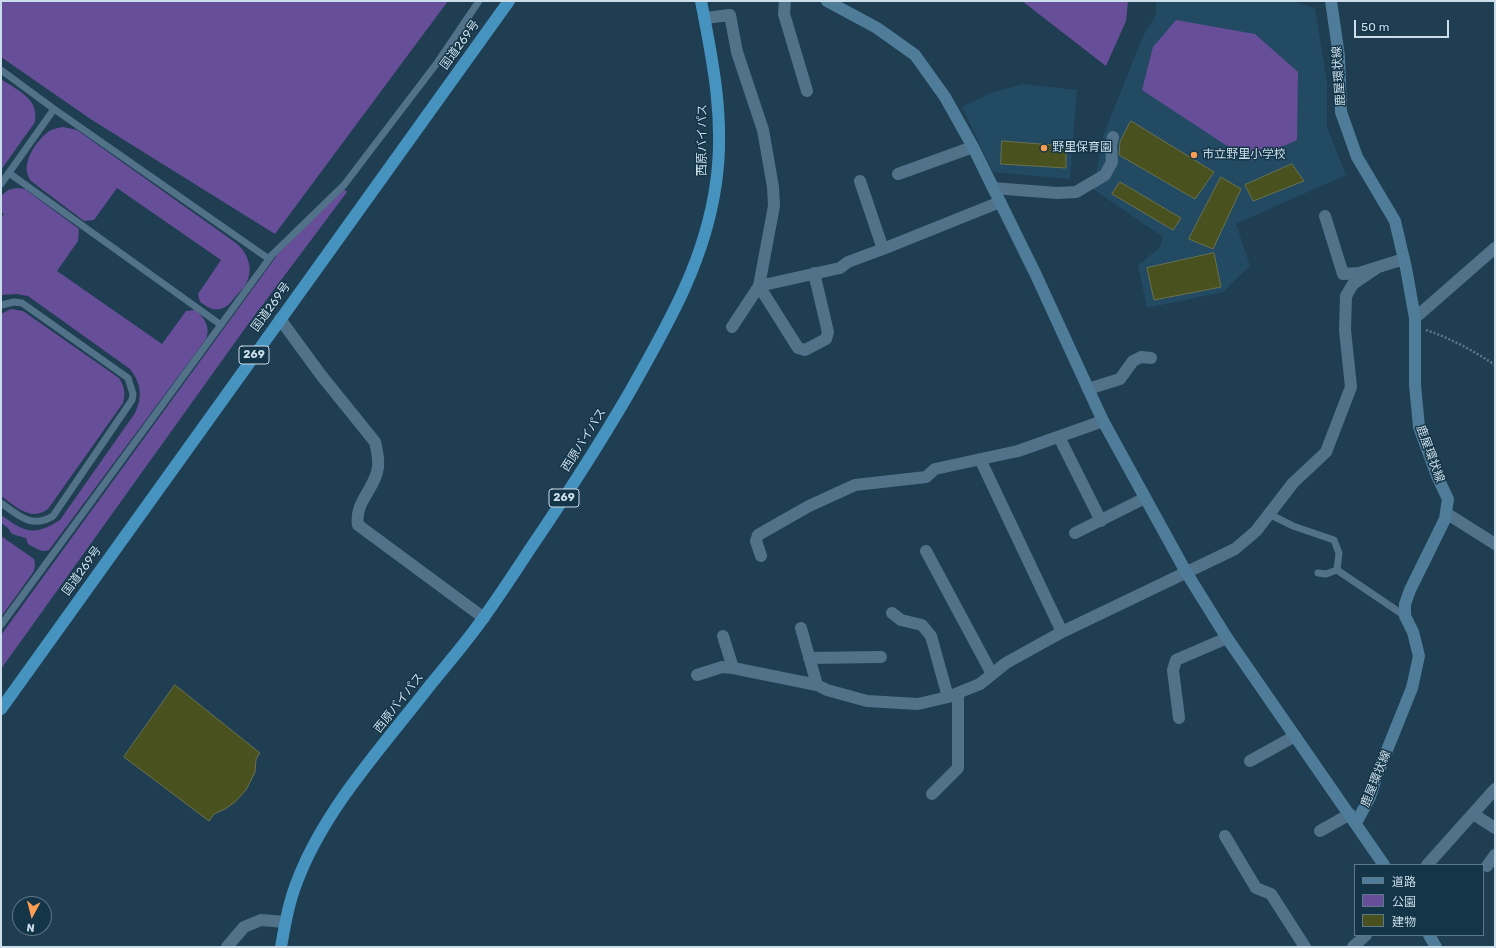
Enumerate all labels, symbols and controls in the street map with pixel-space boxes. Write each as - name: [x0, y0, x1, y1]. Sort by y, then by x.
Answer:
- scale bar: [1356, 12, 1451, 38]
- street label: 国道269号: [437, 18, 483, 72]
- text: 50 m: [1361, 20, 1389, 34]
- street label: 鹿屋環状線: [1330, 46, 1348, 106]
- street label: 西原バイパス: [696, 104, 710, 176]
- place label: 野里保育園: [1052, 141, 1112, 155]
- marker: 野里保育園: [1039, 143, 1049, 153]
- place label: 市立野里小学校: [1202, 148, 1286, 162]
- marker: 市立野里小学校: [1189, 150, 1199, 160]
- street label: 国道269号: [248, 280, 294, 334]
- road number: 269: [239, 346, 269, 364]
- street label: 西原バイパス: [559, 406, 609, 474]
- street label: 鹿屋環状線: [1413, 423, 1447, 485]
- road number: 269: [549, 489, 579, 507]
- street label: 国道269号: [59, 544, 105, 598]
- street label: 西原バイパス: [371, 670, 427, 736]
- street label: 鹿屋環状線: [1358, 748, 1394, 810]
- legend: [1354, 864, 1484, 936]
- text: 道路: [1392, 875, 1416, 889]
- text: 公園: [1392, 895, 1416, 909]
- north arrow: [12, 896, 52, 936]
- text: 建物: [1392, 915, 1416, 929]
- text: N: [26, 920, 35, 934]

